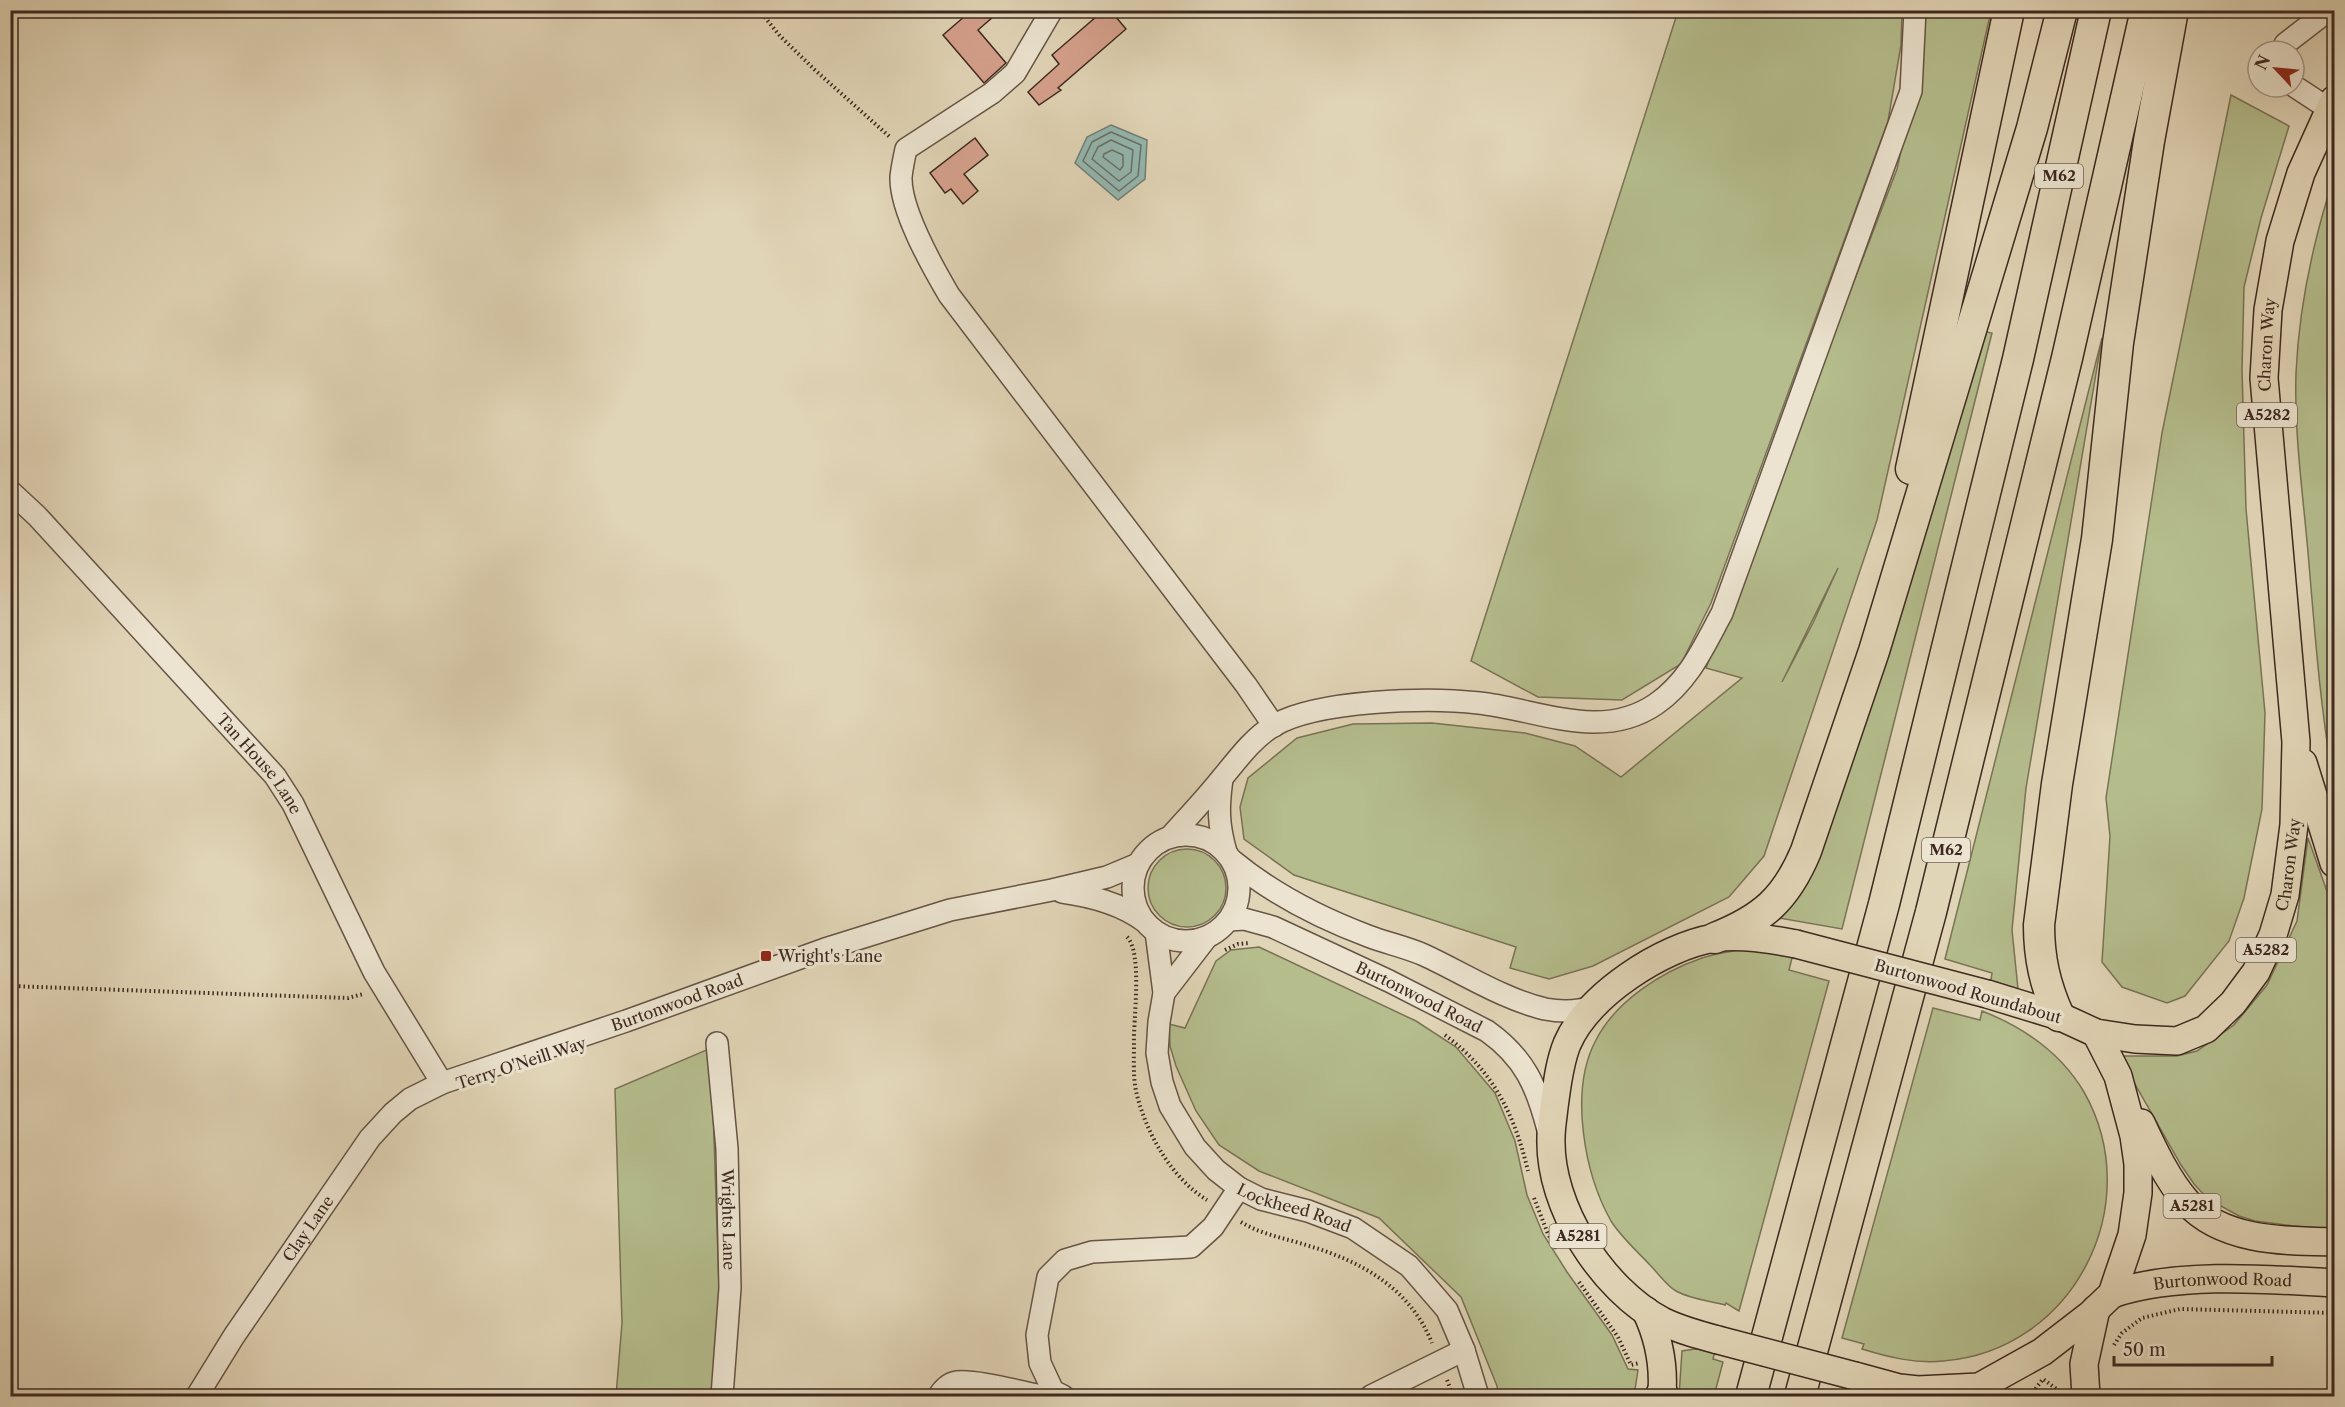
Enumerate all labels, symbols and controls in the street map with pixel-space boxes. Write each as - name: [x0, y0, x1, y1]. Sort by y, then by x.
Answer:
- north arrow: [2246, 39, 2306, 99]
- text: N: [2250, 52, 2275, 73]
- road number: M62: [2035, 164, 2083, 188]
- street label: Charon Way: [2254, 295, 2280, 392]
- road number: A5282: [2237, 403, 2297, 427]
- street label: Tan House Lane: [213, 709, 306, 817]
- street label: Charon Way: [2271, 817, 2304, 914]
- road number: M62: [1922, 838, 1970, 862]
- road number: A5282: [2236, 938, 2296, 962]
- place label: Wright's Lane: [777, 946, 883, 966]
- marker: Wright's Lane: [759, 949, 773, 963]
- street label: Burtonwood Roundabout: [1872, 955, 2064, 1027]
- street label: Burtonwood Road: [1353, 957, 1486, 1037]
- street label: Burtonwood Road: [608, 969, 746, 1035]
- street label: Terry O'Neill Way: [454, 1032, 589, 1093]
- street label: Wrights Lane: [717, 1168, 740, 1270]
- street label: Lockheed Road: [1234, 1179, 1354, 1237]
- street label: Clay Lane: [278, 1192, 338, 1265]
- road number: A5281: [2164, 1194, 2220, 1218]
- road number: A5281: [1550, 1224, 1606, 1248]
- street label: Burtonwood Road: [2152, 1269, 2293, 1294]
- scale bar: [2114, 1329, 2272, 1367]
- text: 50 m: [2123, 1339, 2166, 1361]

